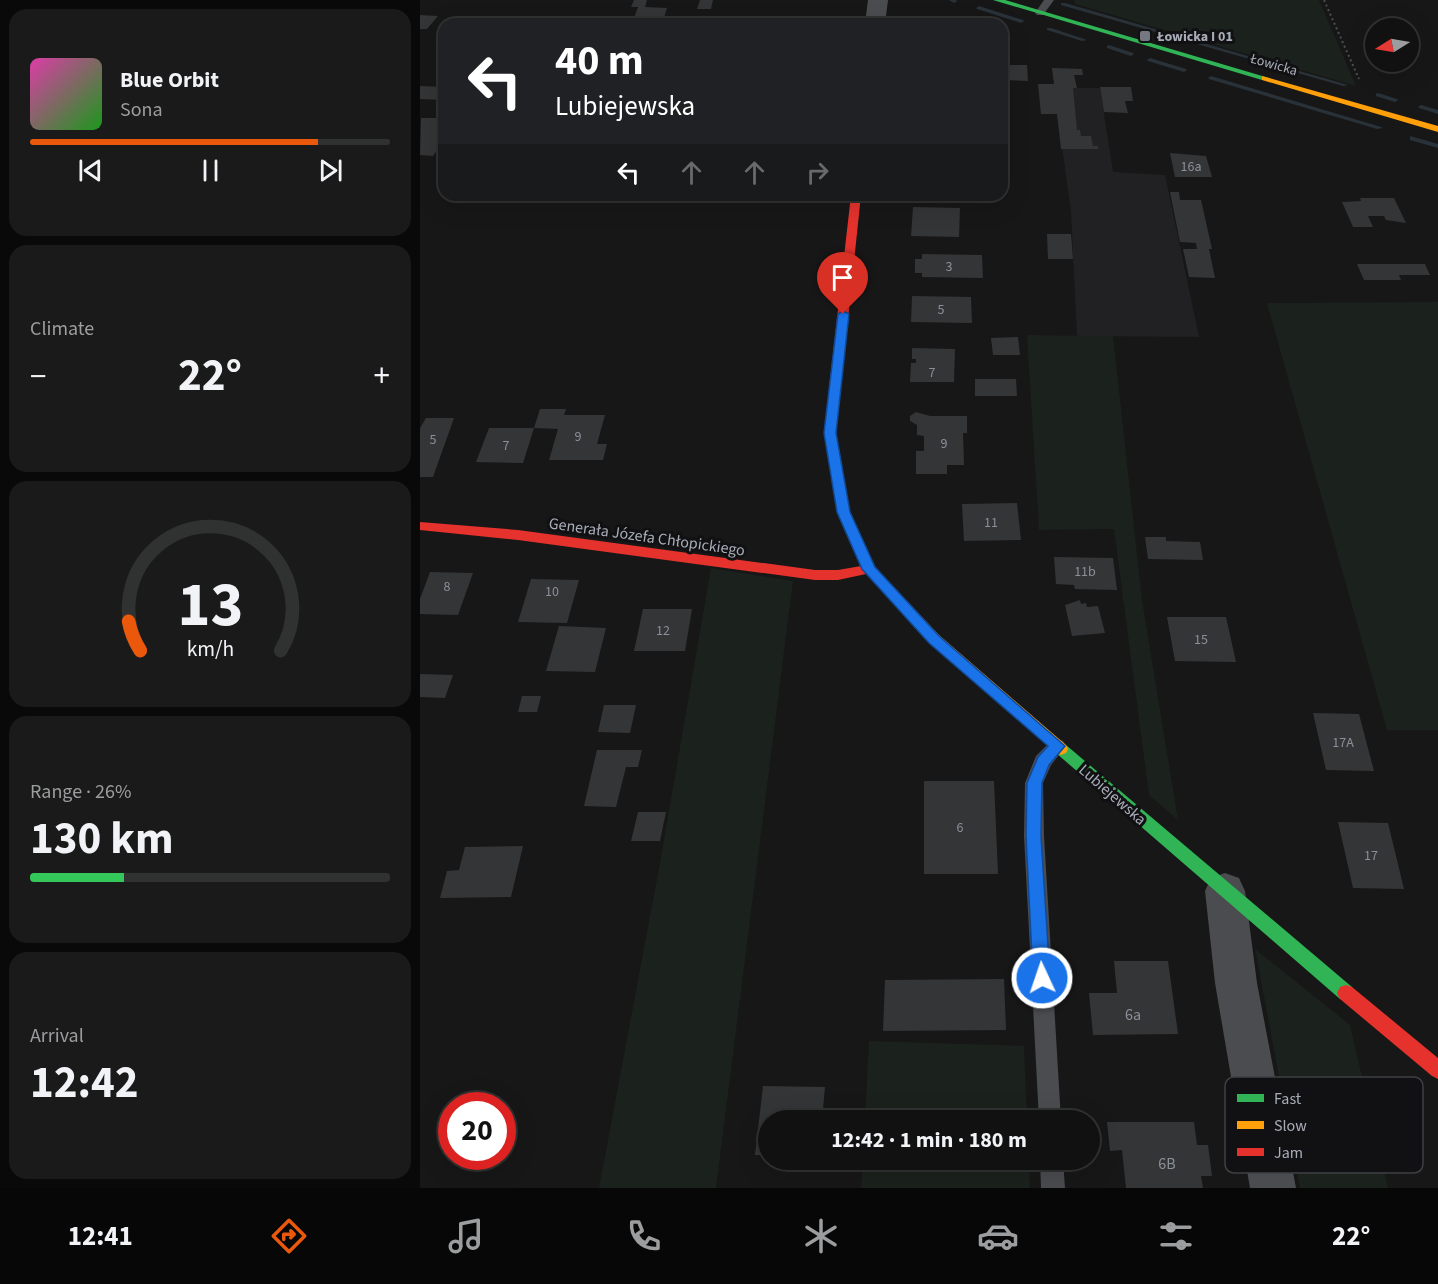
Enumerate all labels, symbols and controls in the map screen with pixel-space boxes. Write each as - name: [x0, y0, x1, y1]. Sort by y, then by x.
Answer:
- north arrow: [1365, 18, 1419, 72]
- map controls: [1365, 18, 1419, 72]
- place label: Łowicka I 01: [1156, 27, 1233, 47]
- marker: Łowicka I 01: [1138, 29, 1152, 43]
- text: 40 m: [555, 31, 644, 91]
- icon: left: [456, 42, 534, 120]
- street label: Łowicka: [1247, 48, 1300, 81]
- text: Blue Orbit: [120, 64, 219, 96]
- text: Lubiejewska: [555, 87, 695, 126]
- text: Sona: [120, 96, 163, 124]
- icon: previous: [74, 154, 107, 187]
- icon: pause: [194, 154, 227, 187]
- icon: next: [314, 154, 347, 187]
- icon: left: [612, 156, 645, 189]
- icon: ahead: [675, 156, 708, 189]
- icon: ahead: [738, 156, 771, 189]
- icon: right: [801, 156, 834, 189]
- house number: 16a: [1181, 157, 1201, 177]
- pin: [817, 252, 868, 314]
- house number: 3: [946, 257, 953, 277]
- icon: arrive: [826, 261, 859, 294]
- house number: 5: [938, 300, 945, 320]
- text: Climate: [30, 315, 94, 343]
- text: 22°: [178, 344, 242, 408]
- text: −: [30, 353, 46, 400]
- text: +: [374, 353, 390, 400]
- house number: 7: [929, 363, 936, 383]
- house number: 9: [575, 427, 582, 447]
- house number: 5: [430, 430, 437, 450]
- house number: 9: [941, 434, 948, 454]
- house number: 7: [503, 436, 510, 456]
- street label: Generała Józefa Chłopickiego: [547, 512, 746, 562]
- house number: 11: [984, 513, 998, 533]
- text: 13: [177, 561, 243, 650]
- house number: 11b: [1074, 562, 1096, 582]
- house number: 8: [444, 577, 451, 597]
- house number: 10: [545, 582, 559, 602]
- house number: 12: [656, 621, 670, 641]
- house number: 15: [1194, 630, 1208, 650]
- text: km/h: [186, 634, 234, 665]
- house number: 17A: [1332, 733, 1354, 753]
- street label: Lubiejewska: [1074, 759, 1151, 830]
- text: Range · 26%: [30, 778, 131, 806]
- text: 130 km: [30, 807, 174, 871]
- house number: 6: [957, 818, 964, 838]
- house number: 17: [1364, 846, 1378, 866]
- position arrow: [1010, 946, 1074, 1010]
- house number: 6a: [1125, 1004, 1141, 1026]
- text: Arrival: [30, 1022, 84, 1050]
- text: 12:42: [30, 1051, 139, 1115]
- legend: [1225, 1077, 1423, 1173]
- text: Fast: [1274, 1088, 1302, 1110]
- speed limit sign: 20: [438, 1092, 516, 1170]
- text: Slow: [1274, 1115, 1307, 1137]
- text: 12:42 · 1 min · 180 m: [831, 1124, 1027, 1156]
- text: Jam: [1274, 1142, 1303, 1164]
- house number: 6B: [1158, 1153, 1176, 1175]
- icon: directions: [268, 1215, 310, 1257]
- icon: music: [445, 1215, 487, 1257]
- icon: phone: [623, 1215, 665, 1257]
- icon: climate: [800, 1215, 842, 1257]
- icon: car: [977, 1215, 1019, 1257]
- icon: filters: [1155, 1215, 1197, 1257]
- text: 12:41: [68, 1217, 133, 1256]
- text: 22°: [1332, 1217, 1370, 1256]

